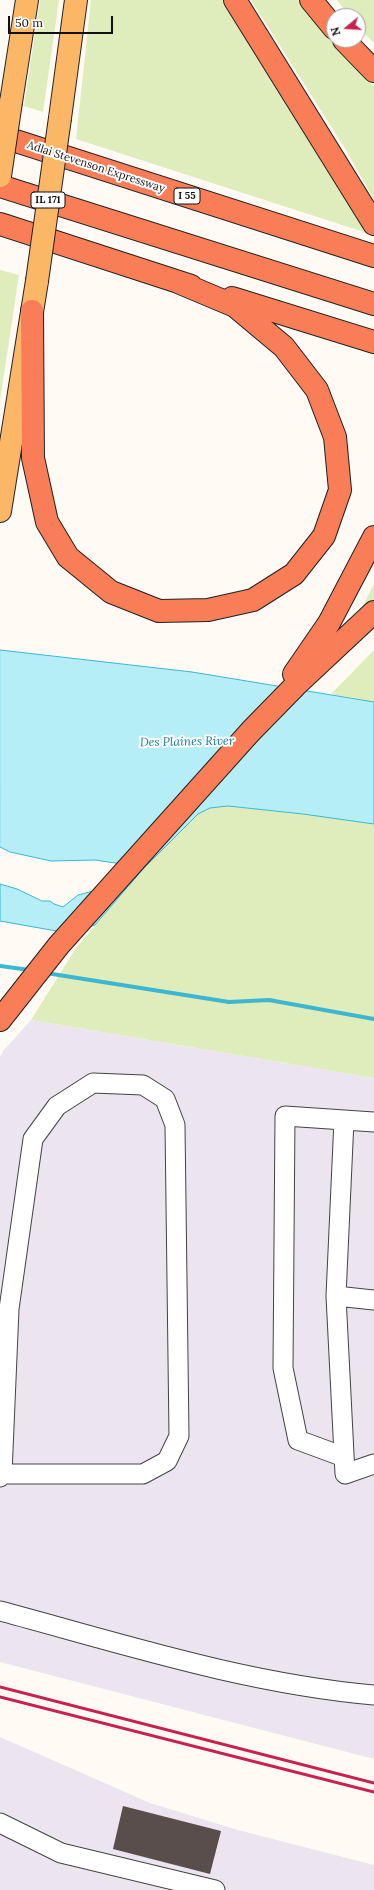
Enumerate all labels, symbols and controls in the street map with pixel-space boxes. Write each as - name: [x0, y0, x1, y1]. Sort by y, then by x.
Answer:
- scale bar: [10, 8, 115, 34]
- north arrow: [326, 8, 366, 48]
- text: 50 m: [15, 15, 43, 30]
- text: N: [328, 25, 344, 38]
- street label: Adlai Stevenson Expressway: [26, 138, 166, 196]
- road number: I 55: [174, 188, 200, 204]
- road number: IL 171: [31, 192, 65, 208]
- water label: Des Plaines River: [140, 734, 234, 750]

